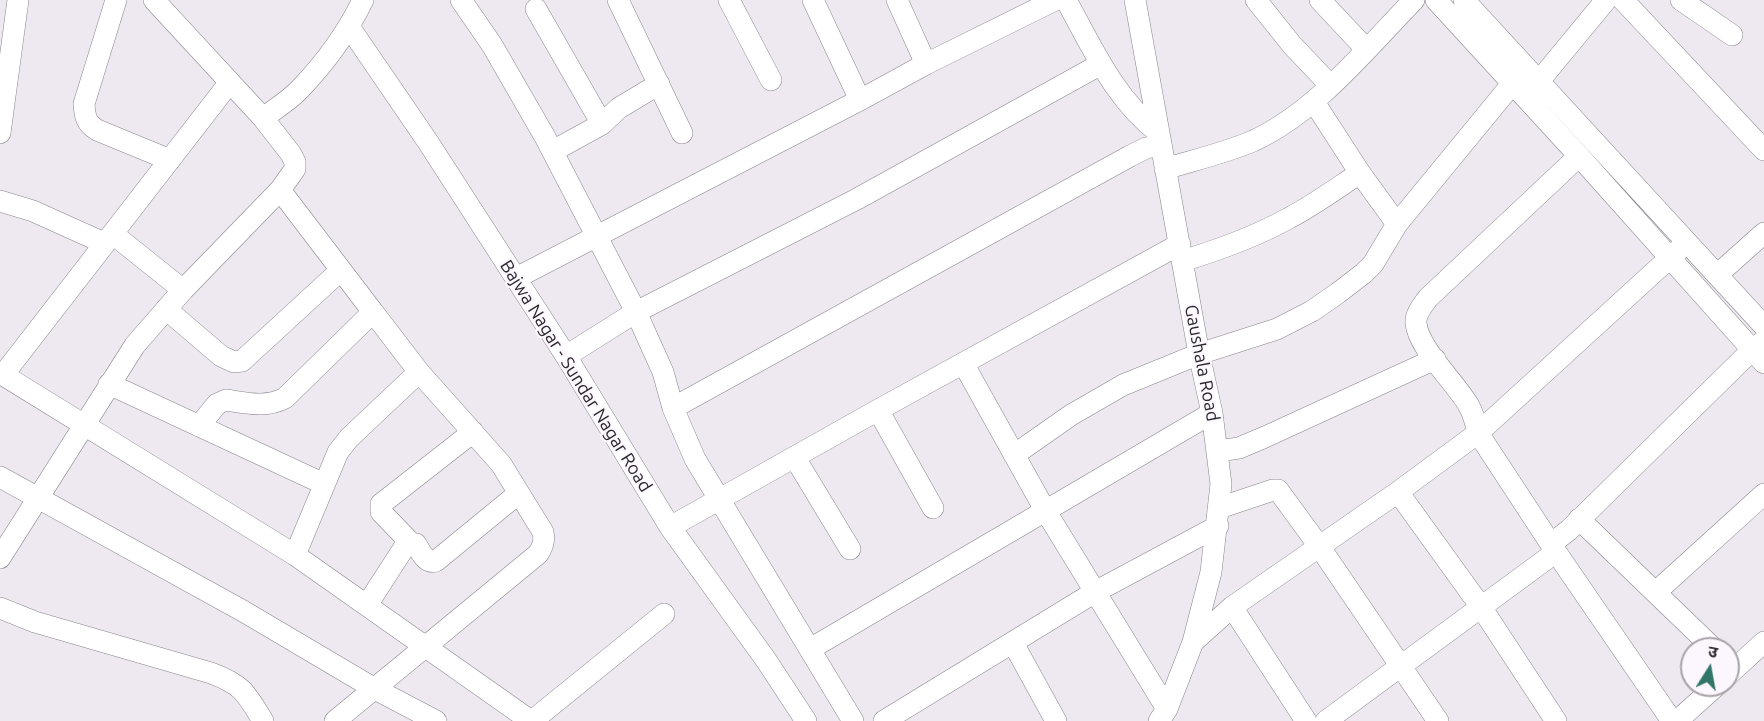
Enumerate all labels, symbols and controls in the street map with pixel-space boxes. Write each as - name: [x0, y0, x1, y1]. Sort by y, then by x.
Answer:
- street label: Bajwa Nagar - Sundar Nagar Road: [496, 256, 656, 496]
- street label: Gaushala Road: [1180, 303, 1224, 423]
- north arrow: [1680, 637, 1740, 697]
- text: उ: [1707, 642, 1719, 661]

